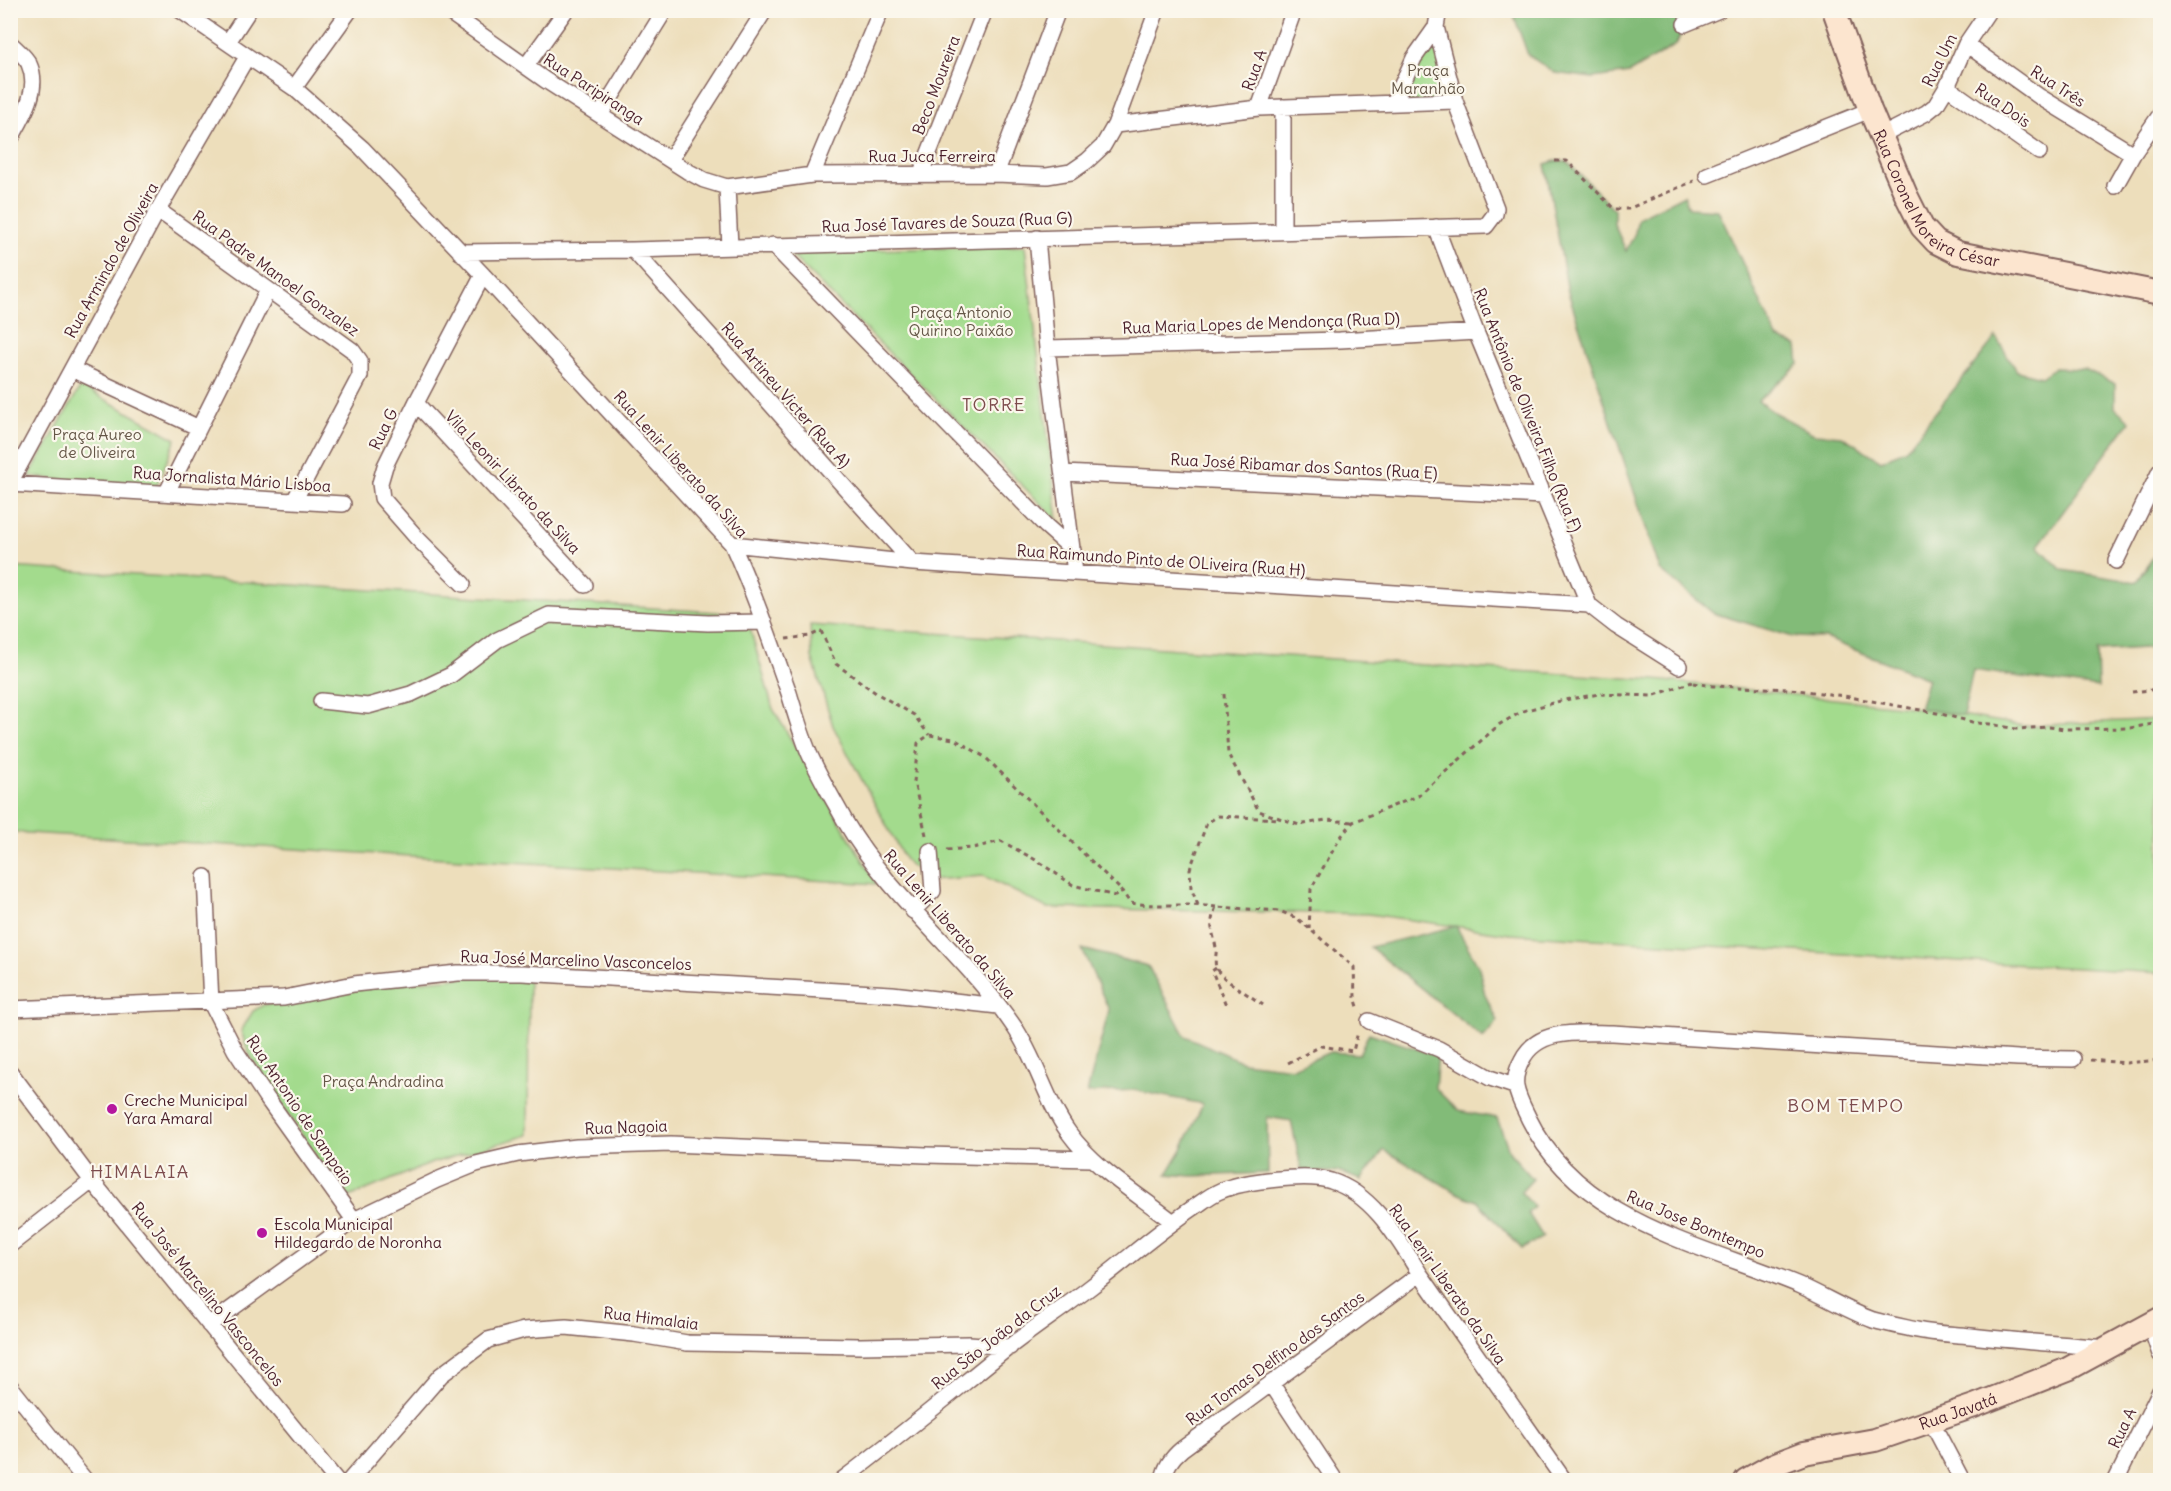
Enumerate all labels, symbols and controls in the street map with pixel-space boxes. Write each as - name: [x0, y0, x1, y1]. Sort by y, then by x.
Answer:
- street label: Rua Um: [1917, 30, 1961, 90]
- street label: Beco Moureira: [908, 32, 964, 138]
- street label: Rua A: [1237, 47, 1271, 93]
- street label: Rua Paripiranga: [540, 49, 648, 129]
- park label: Praça Maranhão: [1391, 60, 1465, 98]
- street label: Rua Três: [2027, 61, 2089, 111]
- street label: Rua Dois: [1971, 79, 2035, 131]
- street label: Rua Coronel Moreira César: [1869, 126, 2002, 271]
- street label: Rua Juca Ferreira: [868, 146, 996, 166]
- street label: Rua Armindo de Oliveira: [60, 179, 162, 341]
- street label: Rua Padre Manoel Gonzalez: [189, 206, 364, 340]
- street label: Rua José Tavares de Souza (Rua G): [821, 208, 1073, 236]
- street label: Rua Antônio de Oliveira Filho (Rua F): [1470, 285, 1586, 535]
- park label: Praça Antonio Quirino Paixão: [909, 302, 1013, 340]
- street label: Rua Maria Lopes de Mendonça (Rua D): [1122, 308, 1400, 338]
- street label: Rua Artineu Victer (Rua A): [717, 318, 855, 472]
- street label: Rua Lenir Liberato da Silva: [610, 386, 752, 542]
- district label: TORRE: [962, 393, 1026, 416]
- street label: Rua G: [364, 405, 402, 453]
- street label: Vila Leonir Librato da Silva: [441, 406, 585, 558]
- park label: Praça Aureo de Oliveira: [52, 424, 142, 462]
- street label: Rua José Ribamar dos Santos (Rua E): [1170, 449, 1438, 483]
- street label: Rua Jornalista Mário Lisboa: [132, 462, 332, 496]
- street label: Rua Raimundo Pinto de OLiveira (Rua H): [1016, 540, 1306, 580]
- street label: Rua Lenir Liberato da Silva: [880, 845, 1020, 1003]
- street label: Rua José Marcelino Vasconcelos: [460, 946, 692, 974]
- street label: Rua Antonio de Sampaio: [242, 1031, 358, 1189]
- park label: Praça Andradina: [322, 1071, 444, 1091]
- place label: Creche Municipal Yara Amaral: [124, 1090, 248, 1128]
- district label: BOM TEMPO: [1787, 1094, 1905, 1117]
- marker: Creche Municipal Yara Amaral: [105, 1102, 119, 1116]
- street label: Rua Nagoia: [584, 1116, 668, 1138]
- district label: HIMALAIA: [90, 1160, 190, 1183]
- street label: Rua Jose Bomtempo: [1624, 1186, 1768, 1262]
- street label: Rua José Marcelino Vasconcelos: [127, 1198, 289, 1390]
- street label: Rua Lenir Liberato da Silva: [1385, 1200, 1511, 1368]
- place label: Escola Municipal Hildegardo de Noronha: [274, 1214, 442, 1252]
- marker: Escola Municipal Hildegardo de Noronha: [255, 1226, 269, 1240]
- street label: Rua São João da Cruz: [927, 1280, 1065, 1394]
- street label: Rua Tomas Delfino dos Santos: [1182, 1287, 1368, 1429]
- street label: Rua Himalaia: [602, 1302, 700, 1334]
- street label: Rua Javatá: [1916, 1388, 2000, 1434]
- street label: Rua A: [2104, 1404, 2140, 1452]

